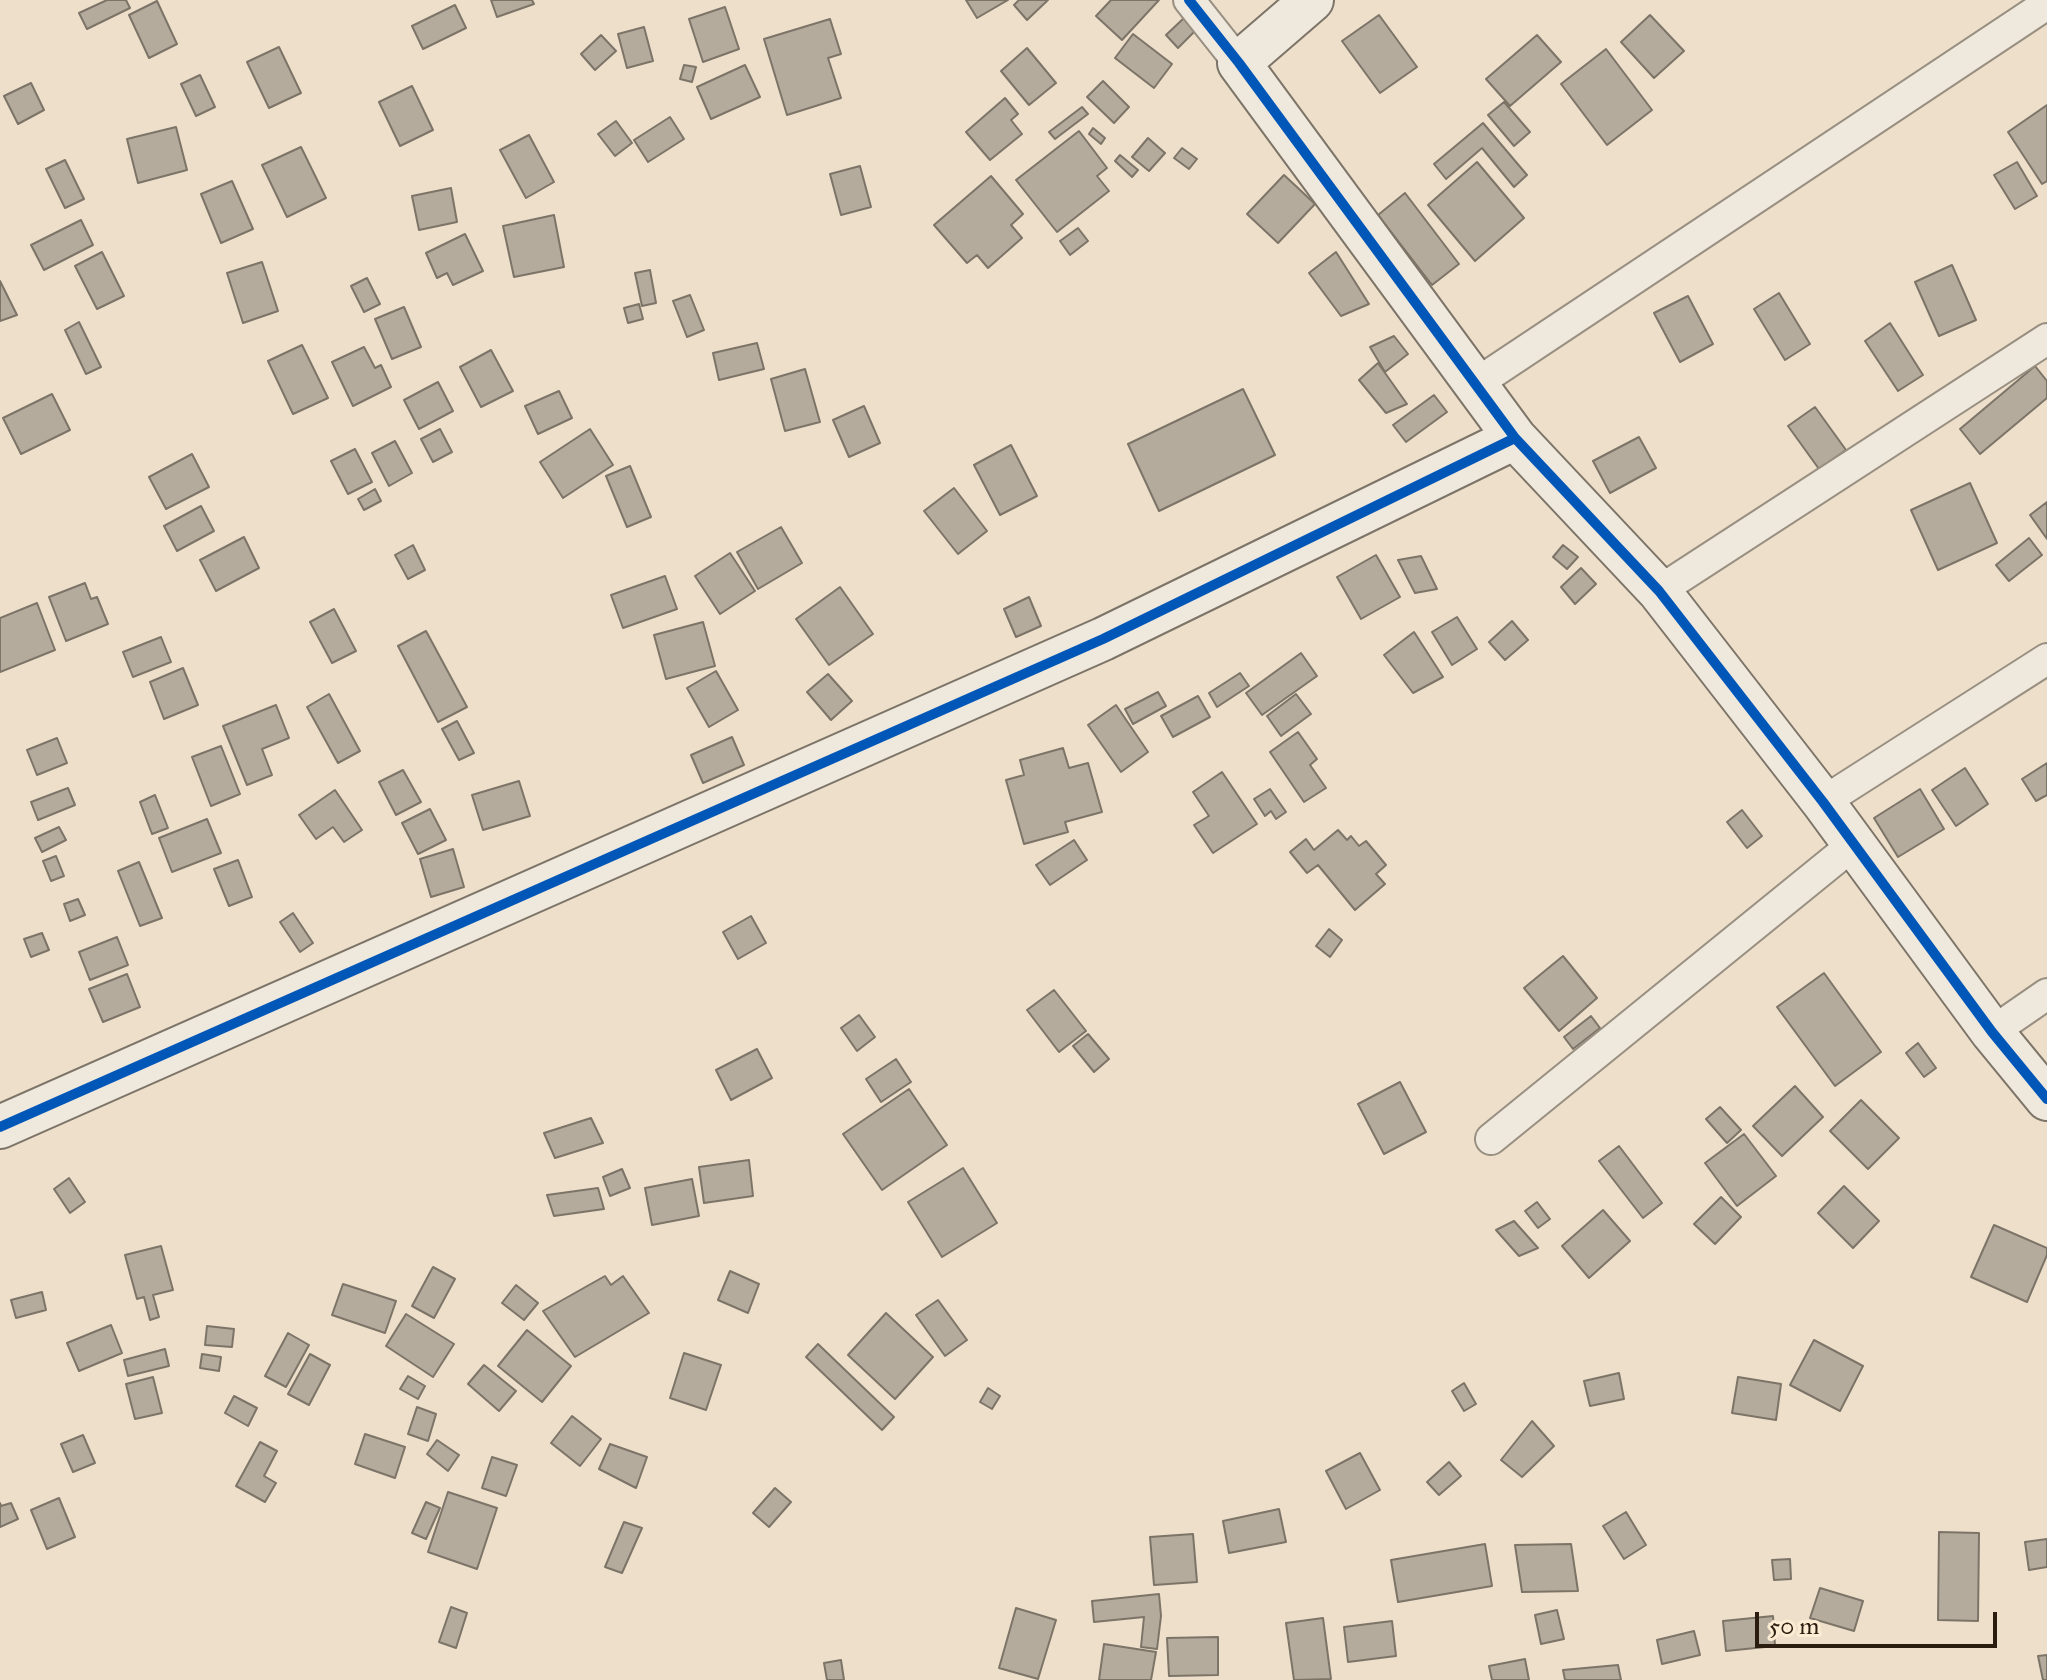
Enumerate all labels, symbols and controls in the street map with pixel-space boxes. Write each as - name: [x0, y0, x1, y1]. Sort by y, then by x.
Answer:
- scale bar: [1759, 1596, 2001, 1646]
- text: 50 m: [1769, 1611, 1819, 1641]

